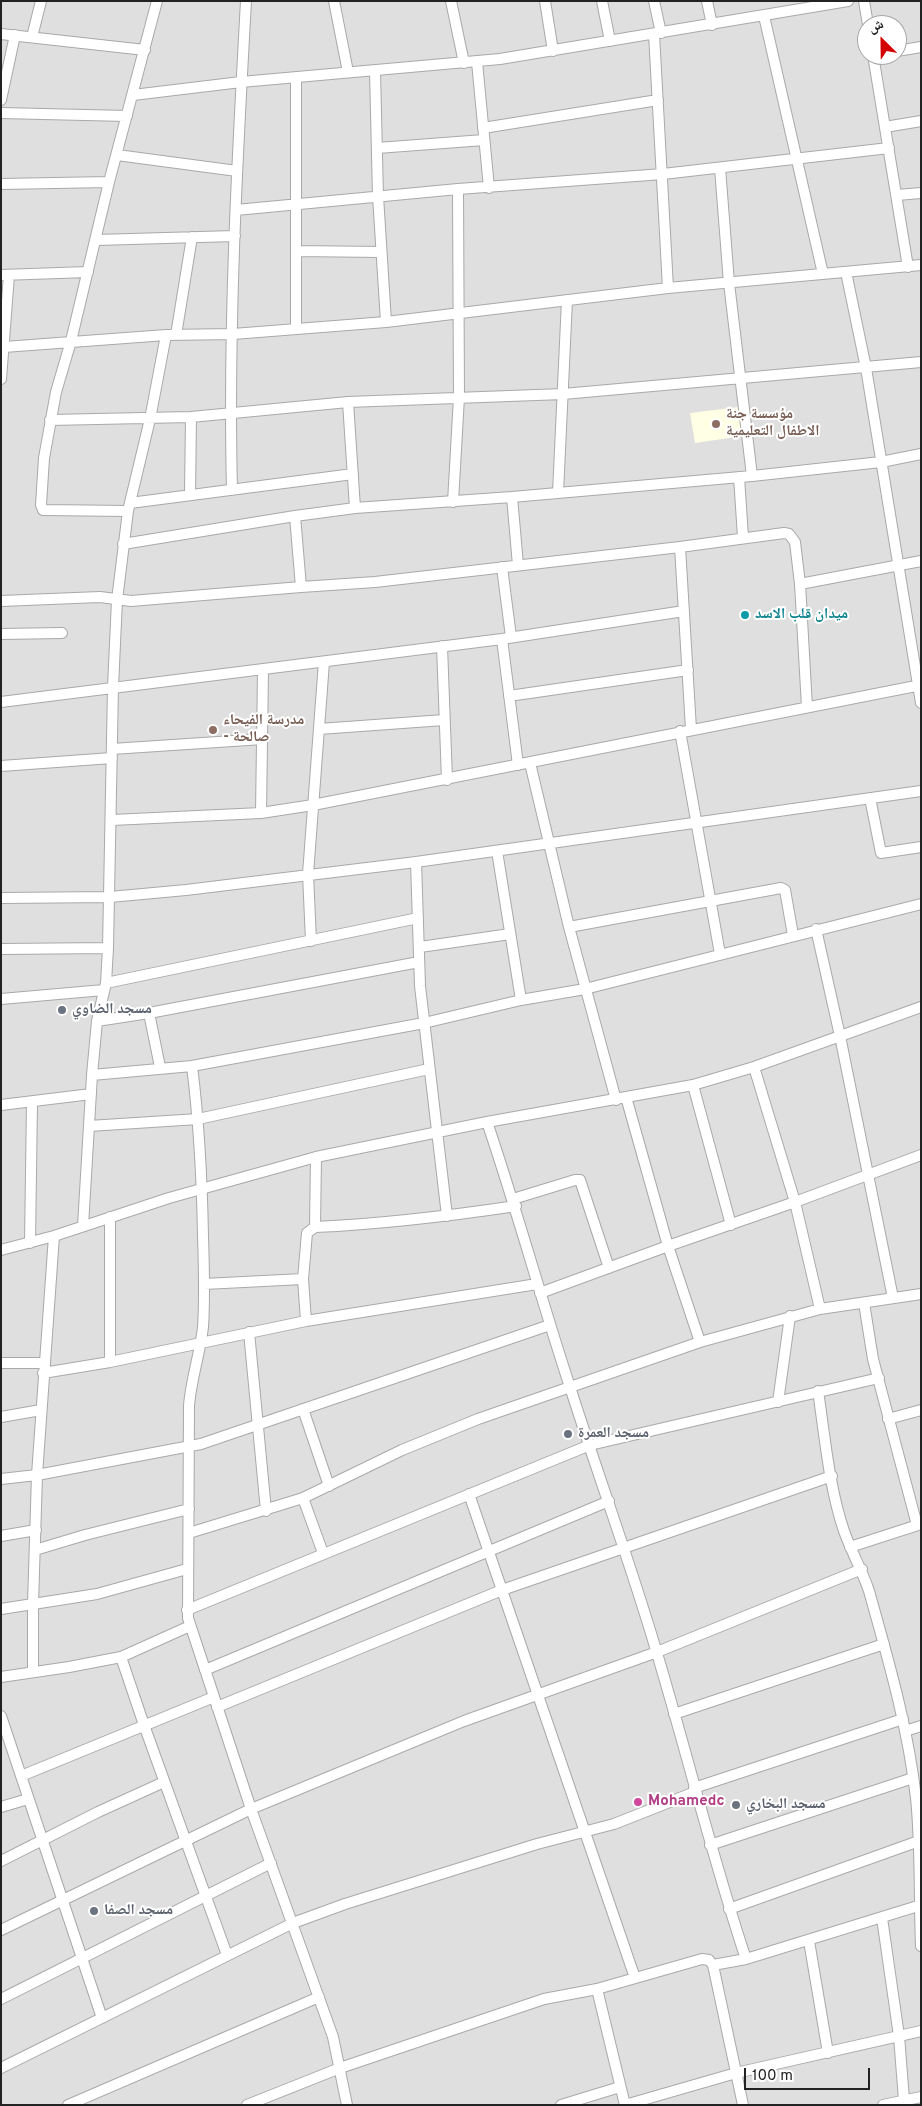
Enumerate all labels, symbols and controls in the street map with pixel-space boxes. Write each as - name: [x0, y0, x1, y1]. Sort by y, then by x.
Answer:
- north arrow: [857, 15, 907, 65]
- text: ش: [866, 16, 886, 37]
- place label: مؤسسة جنة الاطفال التعليمية: [726, 406, 820, 441]
- marker: مؤسسة جنة الاطفال التعليمية: [710, 418, 722, 430]
- place label: ميدان قلب الاسد: [755, 606, 848, 624]
- marker: ميدان قلب الاسد: [739, 609, 751, 621]
- place label: مدرسة الفيحاء - صالحة: [223, 712, 304, 747]
- marker: مدرسة الفيحاء - صالحة: [207, 724, 219, 736]
- place label: مسجد الضاوي: [72, 1001, 152, 1019]
- marker: مسجد الضاوي: [56, 1004, 68, 1016]
- place label: مسجد العمرة: [578, 1425, 649, 1443]
- marker: مسجد العمرة: [562, 1428, 574, 1440]
- place label: Mohamedc: [648, 1793, 725, 1811]
- marker: Mohamedc: [632, 1796, 644, 1808]
- place label: مسجد البخاري: [746, 1796, 826, 1814]
- marker: مسجد البخاري: [730, 1799, 742, 1811]
- place label: مسجد الصفا: [104, 1902, 173, 1920]
- marker: مسجد الصفا: [88, 1905, 100, 1917]
- scale bar: [747, 2058, 873, 2090]
- text: 100 m: [752, 2067, 793, 2086]

